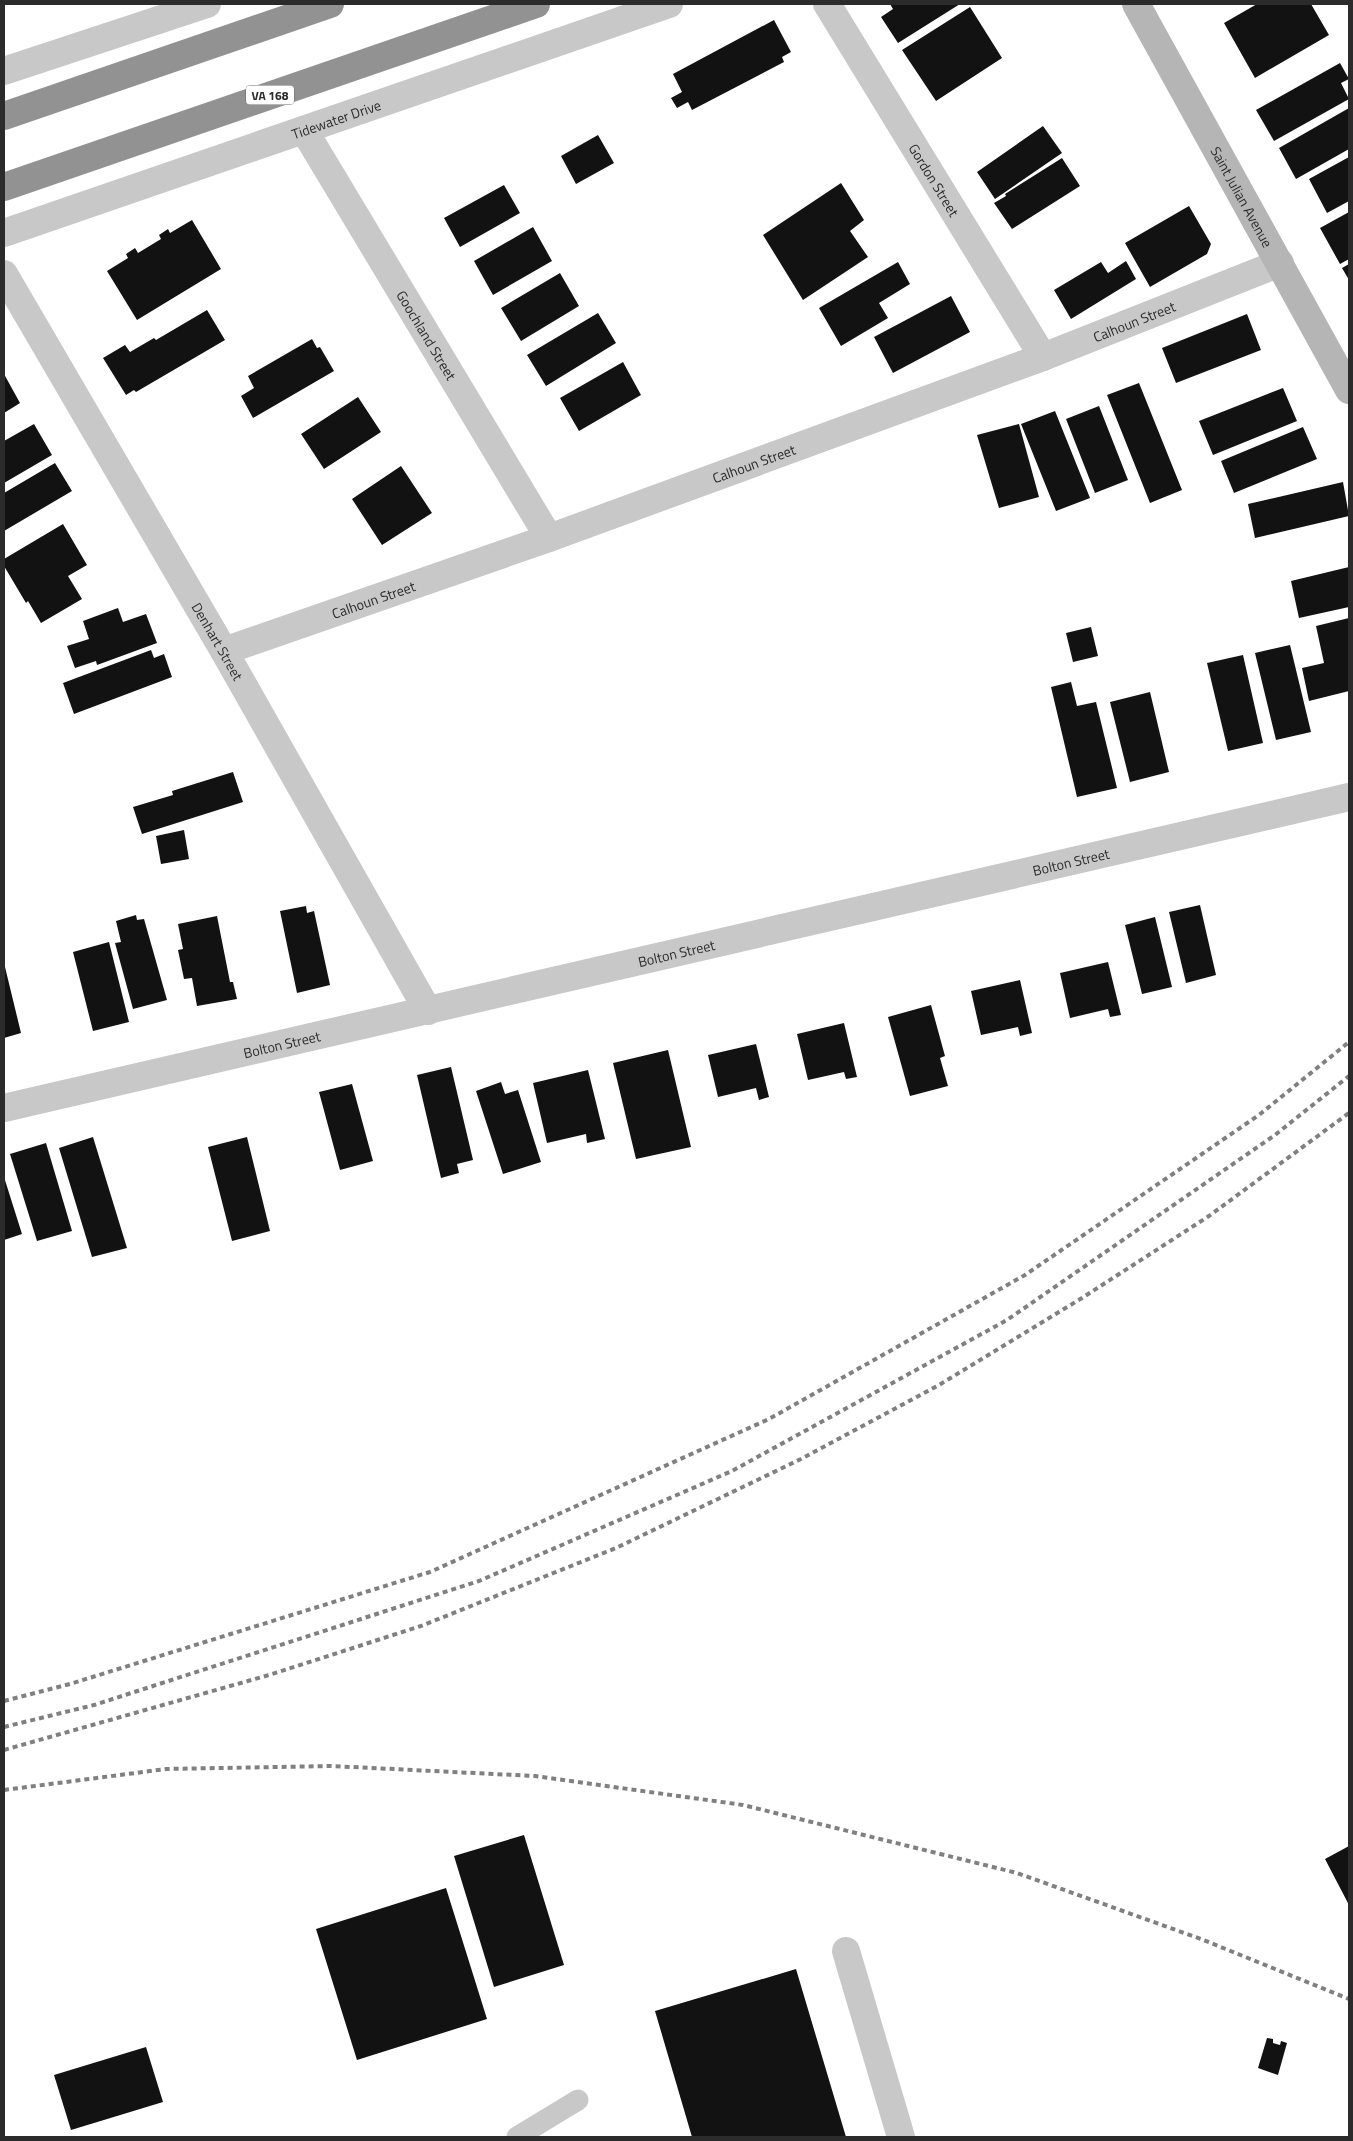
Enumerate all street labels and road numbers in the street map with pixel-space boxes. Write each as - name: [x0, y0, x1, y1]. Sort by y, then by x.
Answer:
- road number: VA 168: [246, 86, 294, 104]
- street label: Tidewater Drive: [288, 94, 383, 144]
- street label: Gordon Street: [904, 139, 965, 220]
- street label: Saint Julian Avenue: [1206, 142, 1279, 251]
- street label: Goochland Street: [392, 286, 462, 384]
- street label: Calhoun Street: [1090, 295, 1178, 347]
- street label: Calhoun Street: [709, 438, 798, 488]
- street label: Calhoun Street: [329, 575, 418, 623]
- street label: Denhart Street: [187, 598, 249, 684]
- street label: Bolton Street: [1030, 842, 1111, 880]
- street label: Bolton Street: [636, 933, 717, 972]
- street label: Bolton Street: [241, 1025, 322, 1063]

